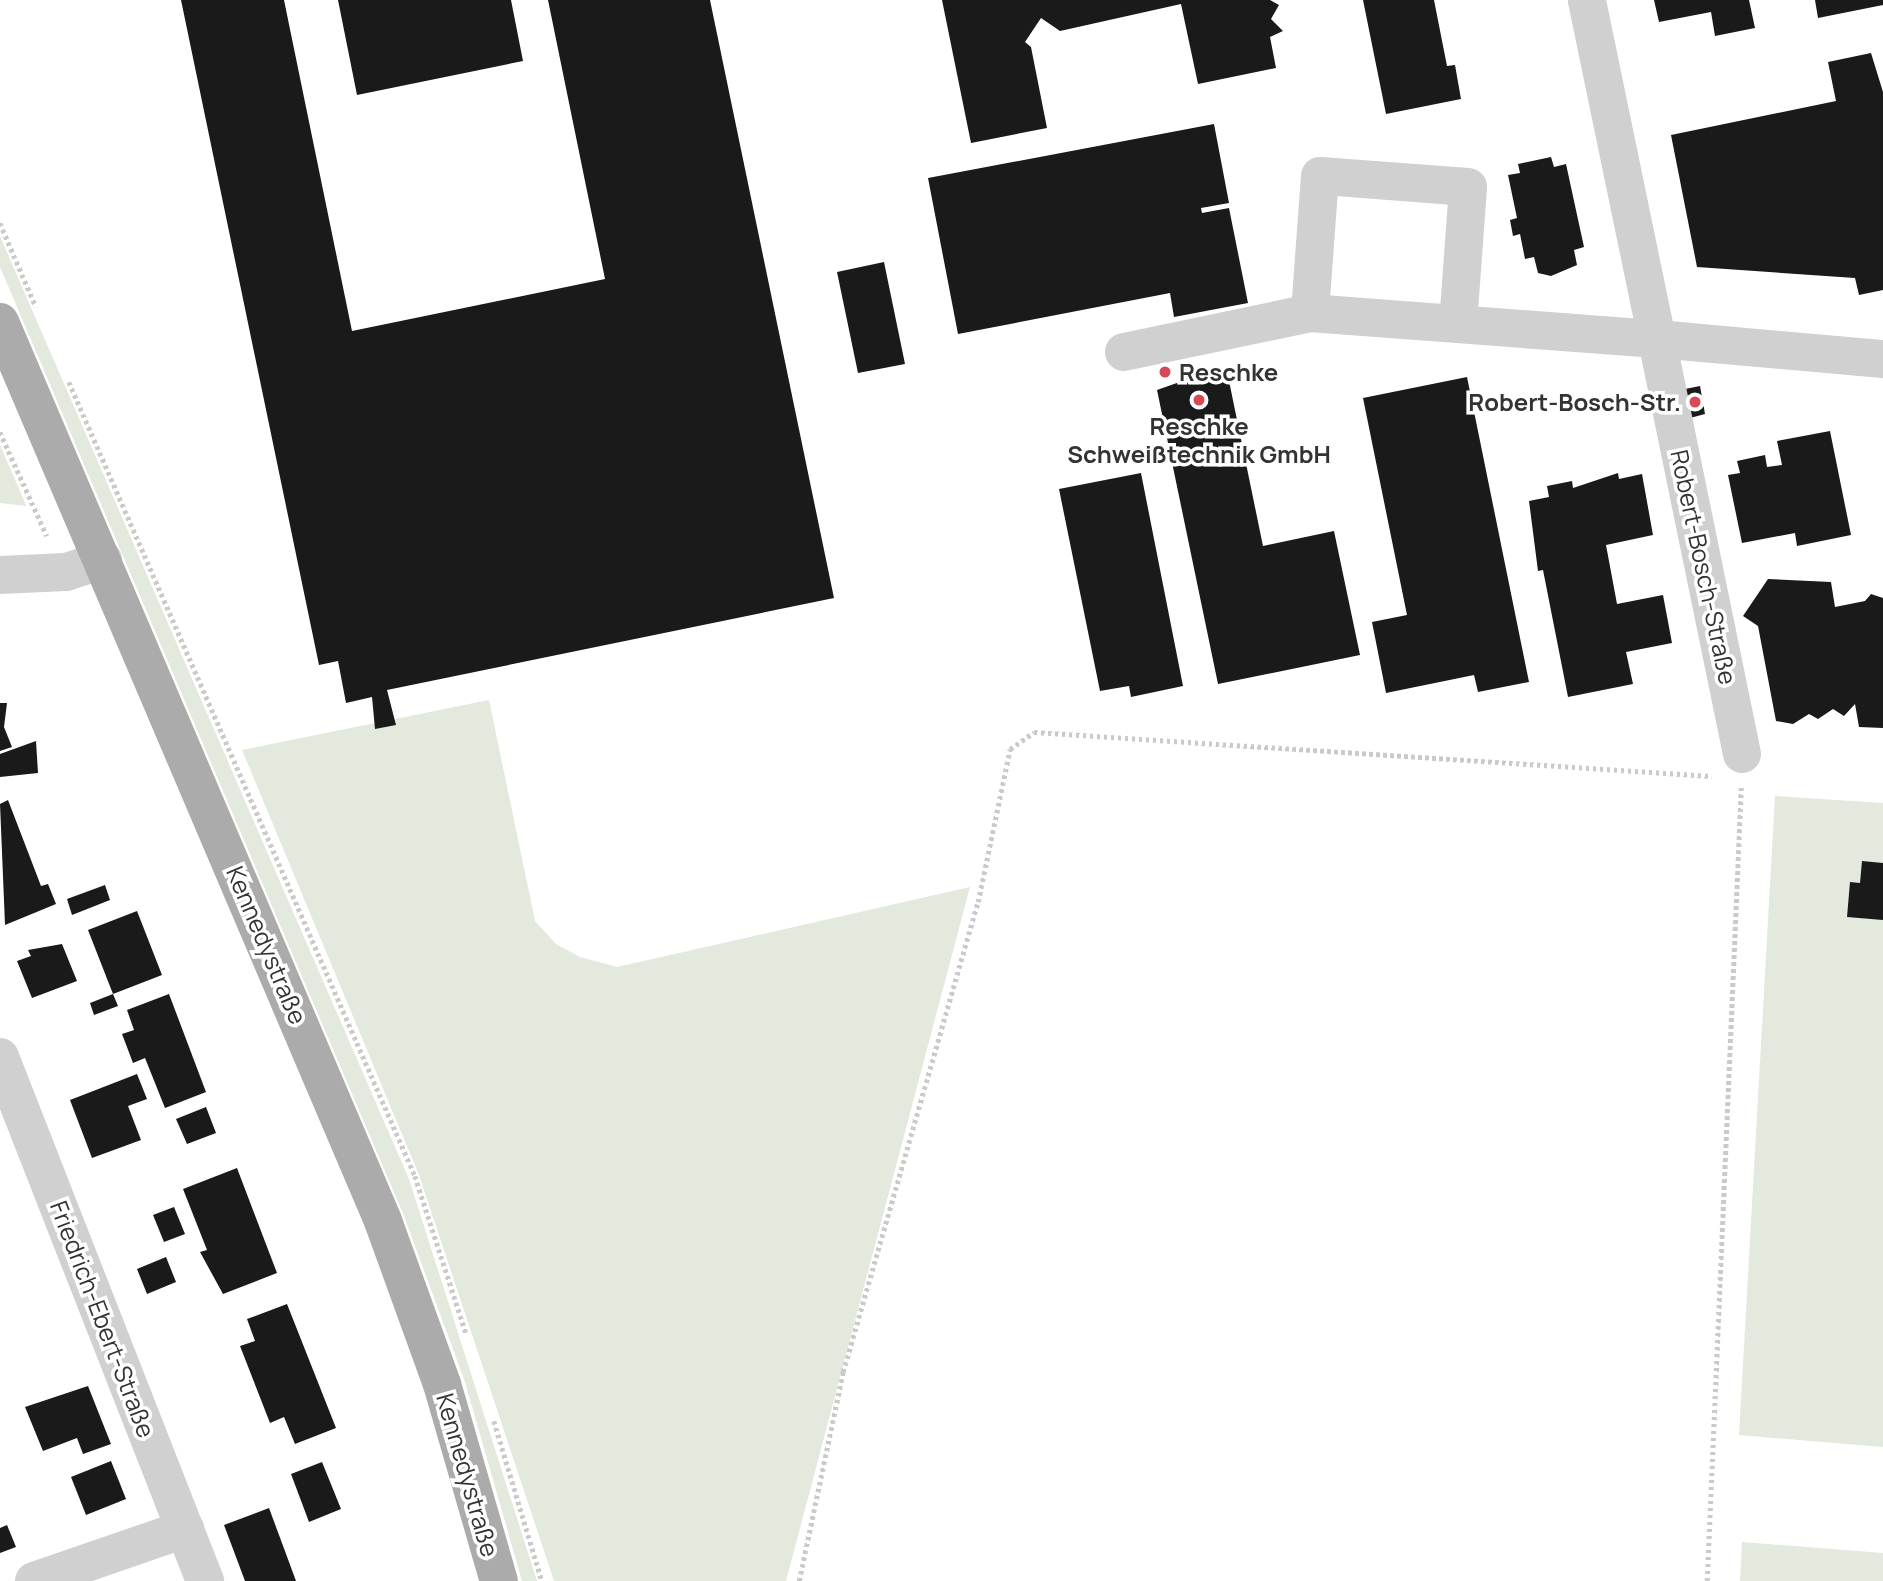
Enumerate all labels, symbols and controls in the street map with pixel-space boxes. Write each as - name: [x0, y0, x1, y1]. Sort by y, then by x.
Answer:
- place label: Reschke: [1179, 358, 1278, 386]
- marker: Reschke: [1157, 364, 1173, 380]
- place label: Robert-Bosch-Str.: [1468, 388, 1681, 416]
- marker: Reschke Schweißtechnik GmbH: [1191, 392, 1207, 408]
- marker: Robert-Bosch-Str.: [1687, 394, 1703, 410]
- place label: Reschke Schweißtechnik GmbH: [1067, 412, 1331, 468]
- street label: Robert-Bosch-Straße: [1665, 447, 1743, 687]
- street label: Kennedystraße: [221, 862, 313, 1028]
- street label: Friedrich-Ebert-Straße: [45, 1197, 161, 1441]
- street label: Kennedystraße: [431, 1390, 505, 1560]

